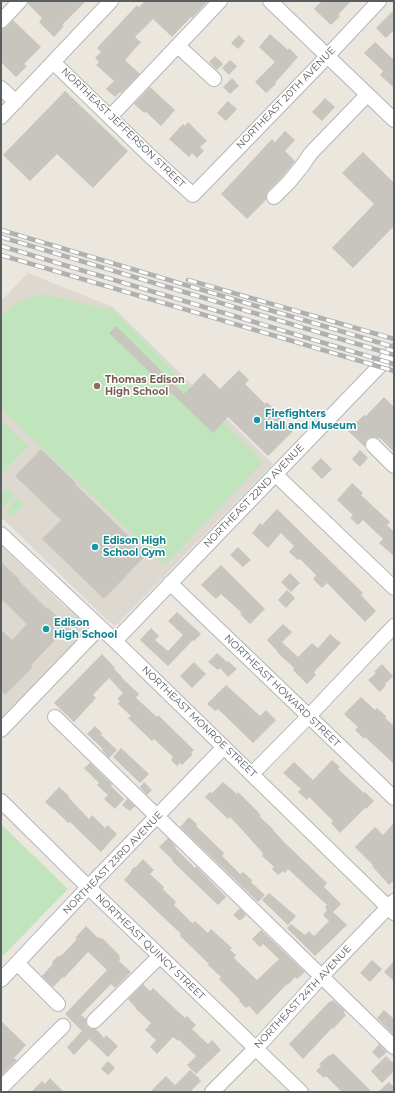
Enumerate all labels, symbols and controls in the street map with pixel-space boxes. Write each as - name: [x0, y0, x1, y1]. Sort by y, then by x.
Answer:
- street label: NORTHEAST 20TH AVENUE: [234, 44, 338, 152]
- street label: NORTHEAST JEFFERSON STREET: [59, 66, 187, 190]
- place label: Thomas Edison High School: [105, 374, 185, 398]
- marker: Thomas Edison High School: [92, 381, 102, 391]
- place label: Firefighters Hall and Museum: [265, 408, 356, 432]
- marker: Firefighters Hall and Museum: [252, 415, 262, 425]
- street label: NORTHEAST 22ND AVENUE: [201, 442, 307, 550]
- place label: Edison High School Gym: [103, 535, 166, 558]
- marker: Edison High School Gym: [90, 542, 100, 552]
- place label: Edison High School: [54, 617, 117, 640]
- marker: Edison High School: [41, 624, 51, 634]
- street label: NORTHEAST HOWARD STREET: [222, 632, 342, 750]
- street label: NORTHEAST MONROE STREET: [139, 664, 259, 780]
- street label: NORTHEAST 23RD AVENUE: [61, 809, 165, 917]
- street label: NORTHEAST QUINCY STREET: [93, 892, 207, 1002]
- street label: NORTHEAST 24TH AVENUE: [252, 943, 354, 1051]

